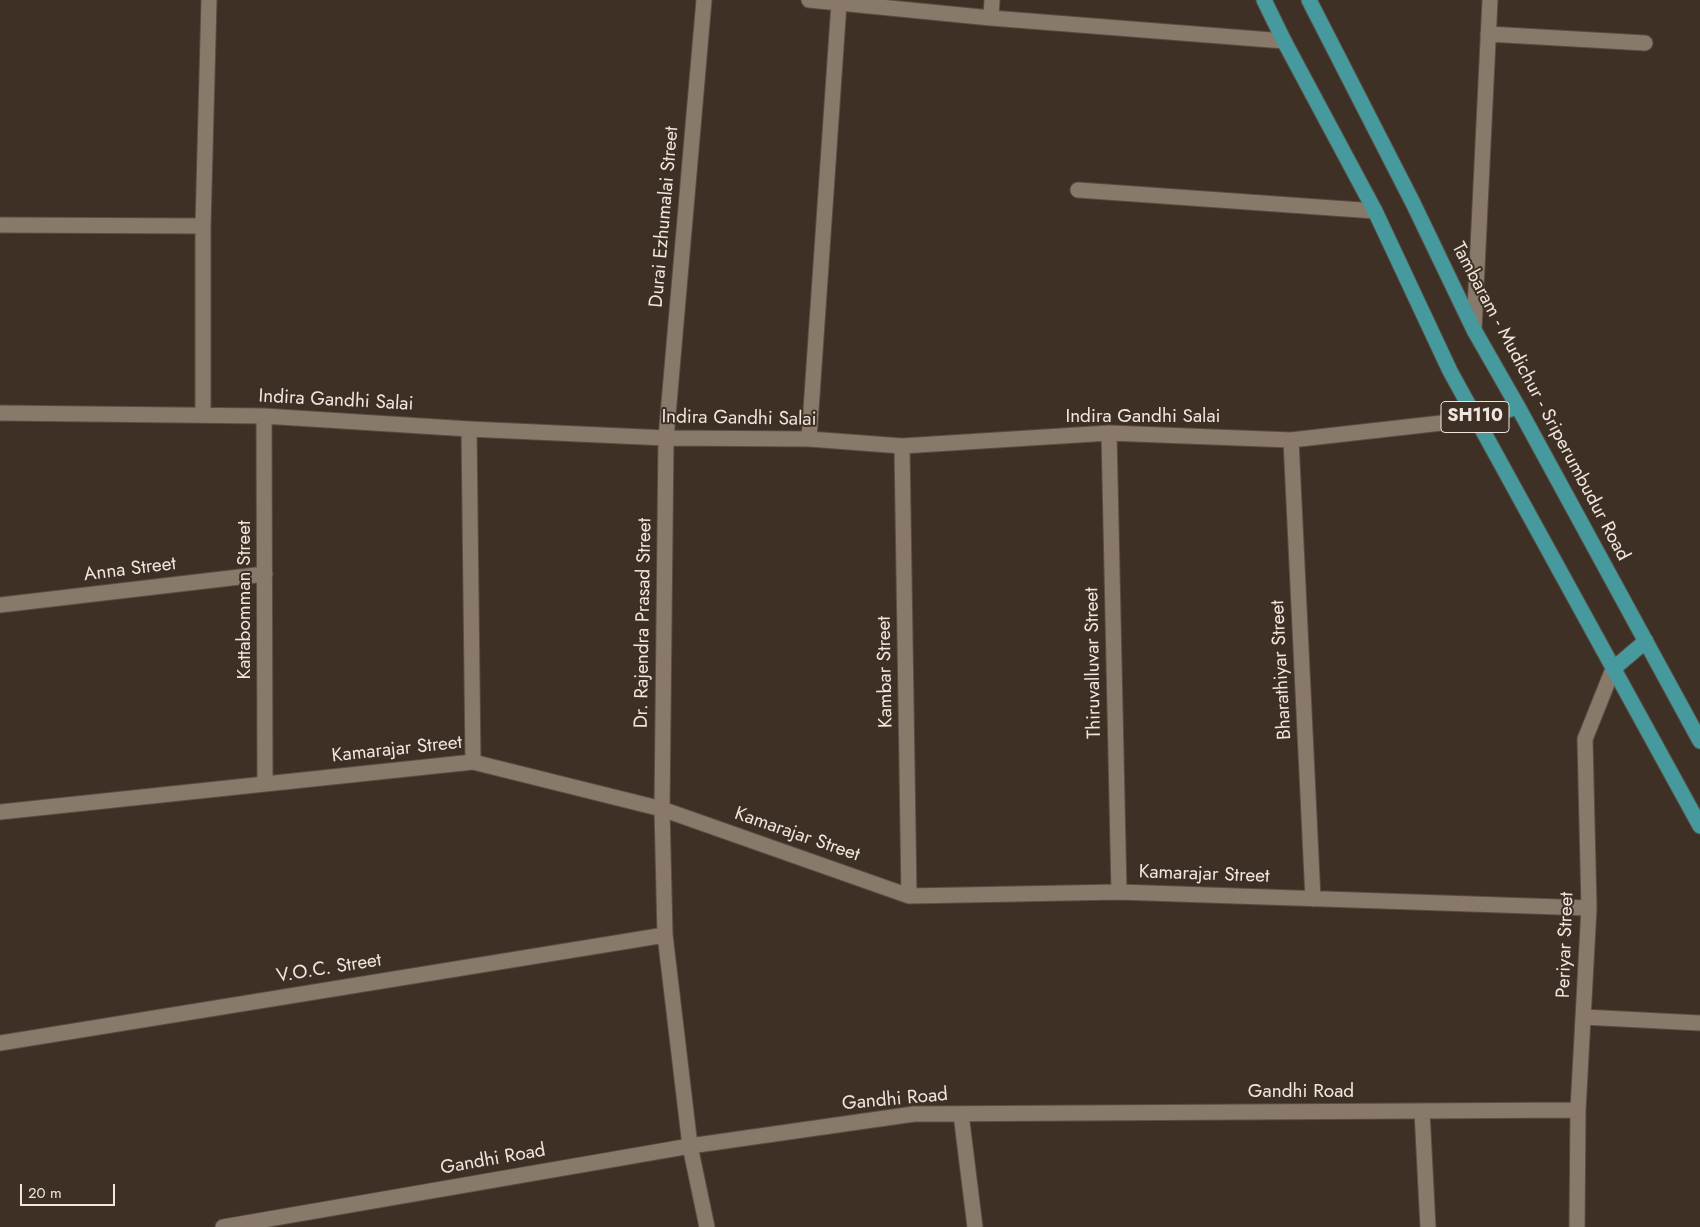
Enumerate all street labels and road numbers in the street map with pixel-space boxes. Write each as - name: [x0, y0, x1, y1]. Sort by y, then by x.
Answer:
- street label: Durai Ezhumalai Street: [646, 125, 684, 309]
- street label: Tambaram - Mudichur - Sriperumbudur Road: [1446, 239, 1634, 565]
- street label: Indira Gandhi Salai: [258, 386, 414, 416]
- road number: SH110: [1441, 402, 1509, 432]
- street label: Indira Gandhi Salai: [661, 406, 817, 432]
- street label: Indira Gandhi Salai: [1065, 406, 1221, 428]
- street label: Dr. Rajendra Prasad Street: [631, 518, 657, 728]
- street label: Kattabomman Street: [234, 520, 256, 680]
- street label: Anna Street: [83, 553, 177, 587]
- street label: Thiruvalluvar Street: [1081, 587, 1107, 739]
- street label: Bharathiyar Street: [1267, 600, 1297, 740]
- street label: Kambar Street: [874, 616, 898, 728]
- street label: Kamarajar Street: [331, 732, 463, 768]
- street label: Kamarajar Street: [731, 803, 863, 867]
- street label: Kamarajar Street: [1138, 861, 1270, 889]
- street label: Periyar Street: [1553, 892, 1579, 998]
- street label: V.O.C. Street: [275, 949, 383, 989]
- street label: Gandhi Road: [1248, 1081, 1354, 1103]
- street label: Gandhi Road: [841, 1084, 949, 1116]
- street label: Gandhi Road: [439, 1140, 547, 1180]

